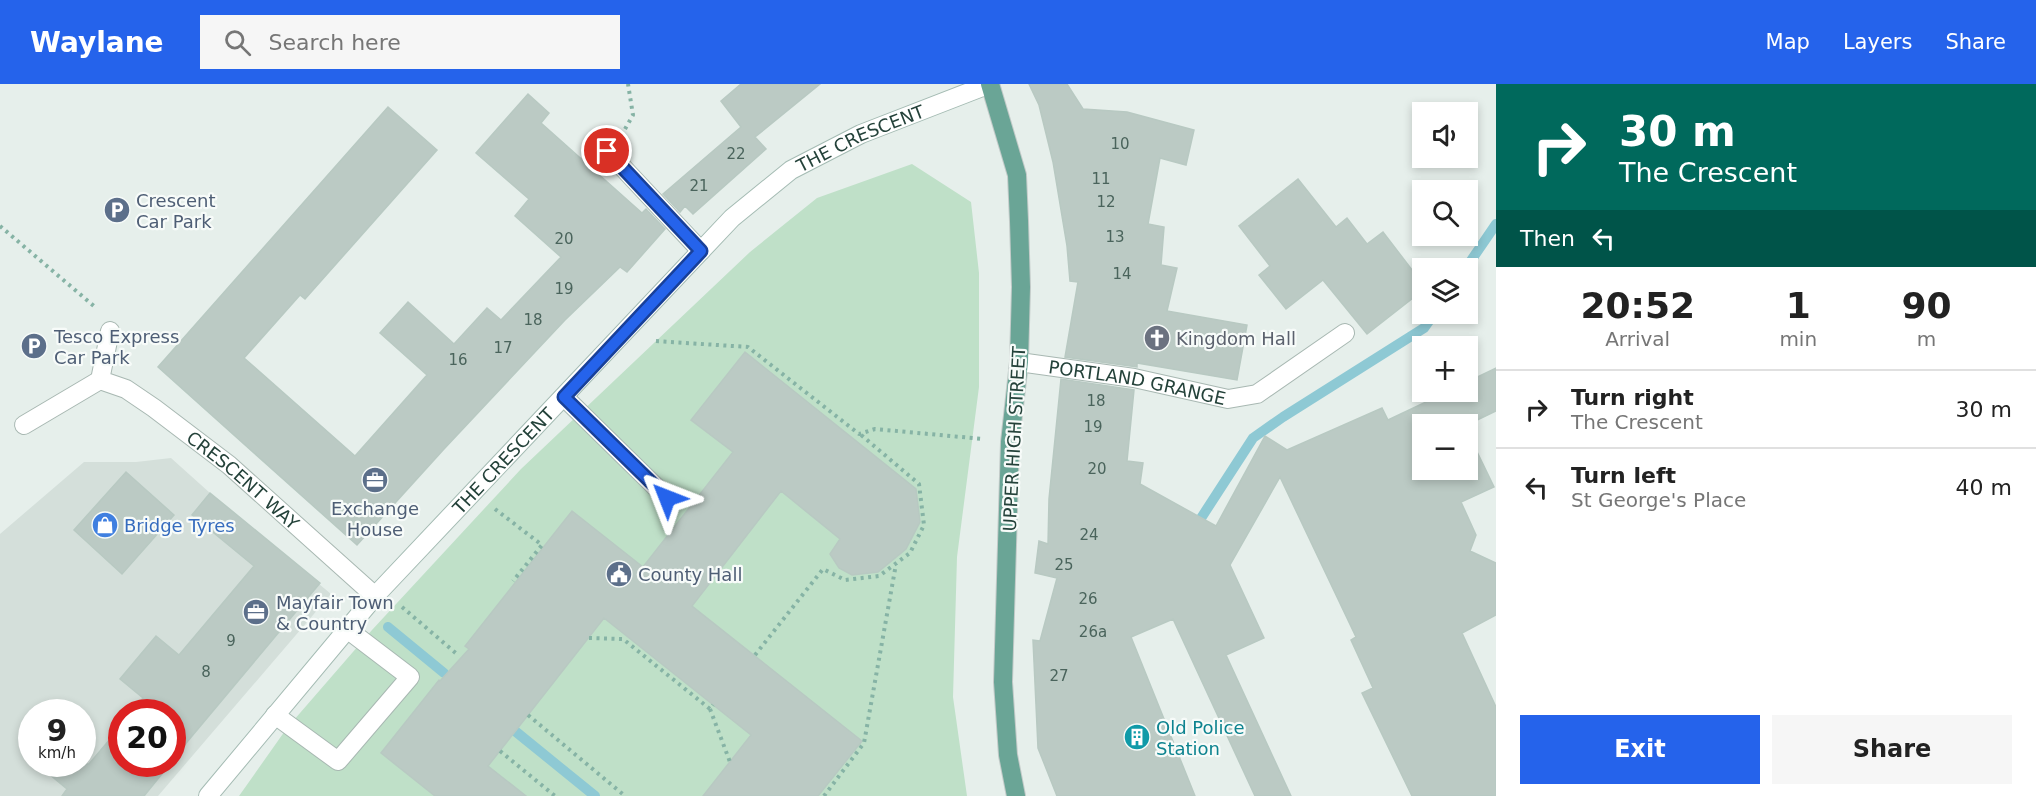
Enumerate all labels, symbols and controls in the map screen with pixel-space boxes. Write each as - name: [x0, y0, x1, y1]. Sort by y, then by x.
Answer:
- search box: [200, 15, 620, 69]
- text: Waylane: [30, 26, 164, 59]
- icon: search: [221, 26, 254, 59]
- text: Search here: [269, 30, 401, 55]
- text: Map: [1766, 30, 1810, 54]
- text: Layers: [1843, 30, 1912, 54]
- text: Share: [1945, 30, 2006, 54]
- street label: THE CRESCENT: [792, 100, 928, 176]
- map controls: [1412, 102, 1478, 480]
- button: sound: [1412, 102, 1478, 168]
- text: 30 m: [1619, 107, 1736, 156]
- icon: right: [1520, 108, 1598, 186]
- pin: [581, 125, 632, 176]
- icon: arrive: [590, 134, 623, 167]
- house number: 10: [1110, 135, 1130, 153]
- house number: 22: [726, 145, 746, 163]
- text: The Crescent: [1619, 157, 1797, 188]
- house number: 11: [1091, 170, 1111, 188]
- house number: 21: [689, 177, 709, 195]
- button: search: [1412, 180, 1478, 246]
- place label: Crescent Car Park: [136, 190, 215, 232]
- house number: 12: [1096, 193, 1116, 211]
- parking icon: Crescent Car Park: [102, 195, 132, 225]
- icon: left: [1587, 222, 1620, 255]
- text: Then: [1520, 226, 1575, 251]
- house number: 13: [1105, 228, 1125, 246]
- house number: 20: [554, 230, 574, 248]
- button: layers: [1412, 258, 1478, 324]
- house number: 14: [1112, 265, 1132, 283]
- house number: 19: [554, 280, 574, 298]
- text: 20:52: [1580, 285, 1695, 326]
- text: 1: [1786, 285, 1811, 326]
- text: 90: [1901, 285, 1952, 326]
- house number: 18: [523, 311, 543, 329]
- church icon: Kingdom Hall: [1142, 323, 1172, 353]
- place label: Tesco Express Car Park: [53, 326, 179, 368]
- text: Arrival: [1605, 327, 1670, 351]
- text: min: [1779, 327, 1817, 351]
- text: m: [1917, 327, 1936, 351]
- place label: Kingdom Hall: [1176, 328, 1296, 349]
- parking icon: Tesco Express Car Park: [19, 331, 49, 361]
- button: +: [1412, 336, 1478, 402]
- house number: 17: [493, 339, 513, 357]
- street label: UPPER HIGH STREET: [999, 345, 1029, 532]
- house number: 16: [448, 351, 468, 369]
- street label: PORTLAND GRANGE: [1047, 356, 1228, 409]
- text: Turn right: [1571, 385, 1694, 410]
- house number: 18: [1086, 392, 1106, 410]
- icon: right: [1520, 393, 1553, 426]
- text: 30 m: [1956, 397, 2012, 422]
- street label: THE CRESCENT: [447, 402, 559, 519]
- text: The Crescent: [1571, 410, 1703, 434]
- button: −: [1412, 414, 1478, 480]
- house number: 19: [1083, 418, 1103, 436]
- street label: CRESCENT WAY: [183, 426, 304, 534]
- house number: 20: [1087, 460, 1107, 478]
- text: Turn left: [1571, 463, 1676, 488]
- office icon: Exchange House: [360, 465, 390, 495]
- position arrow: [635, 466, 699, 530]
- icon: left: [1520, 471, 1553, 504]
- text: 40 m: [1956, 475, 2012, 500]
- text: St George's Place: [1571, 488, 1746, 512]
- place label: Exchange House: [331, 498, 419, 540]
- shop icon: Bridge Tyres: [90, 510, 120, 540]
- place label: Bridge Tyres: [124, 515, 235, 536]
- house number: 24: [1079, 526, 1099, 544]
- house number: 25: [1054, 556, 1074, 574]
- public building icon: County Hall: [604, 559, 634, 589]
- place label: County Hall: [638, 564, 742, 585]
- house number: 26: [1078, 590, 1098, 608]
- place label: Mayfair Town & Country: [276, 592, 394, 634]
- office icon: Mayfair Town & Country: [241, 597, 271, 627]
- house number: 26a: [1079, 623, 1107, 641]
- house number: 9: [226, 632, 236, 650]
- house number: 8: [201, 663, 211, 681]
- house number: 27: [1049, 667, 1069, 685]
- speed limit sign: 20: [108, 699, 186, 777]
- text: 9: [47, 713, 67, 748]
- button: Exit: [1520, 715, 1760, 784]
- button: Share: [1772, 715, 2012, 784]
- place label: Old Police Station: [1156, 717, 1245, 759]
- building icon: Old Police Station: [1122, 722, 1152, 752]
- text: km/h: [38, 744, 76, 762]

